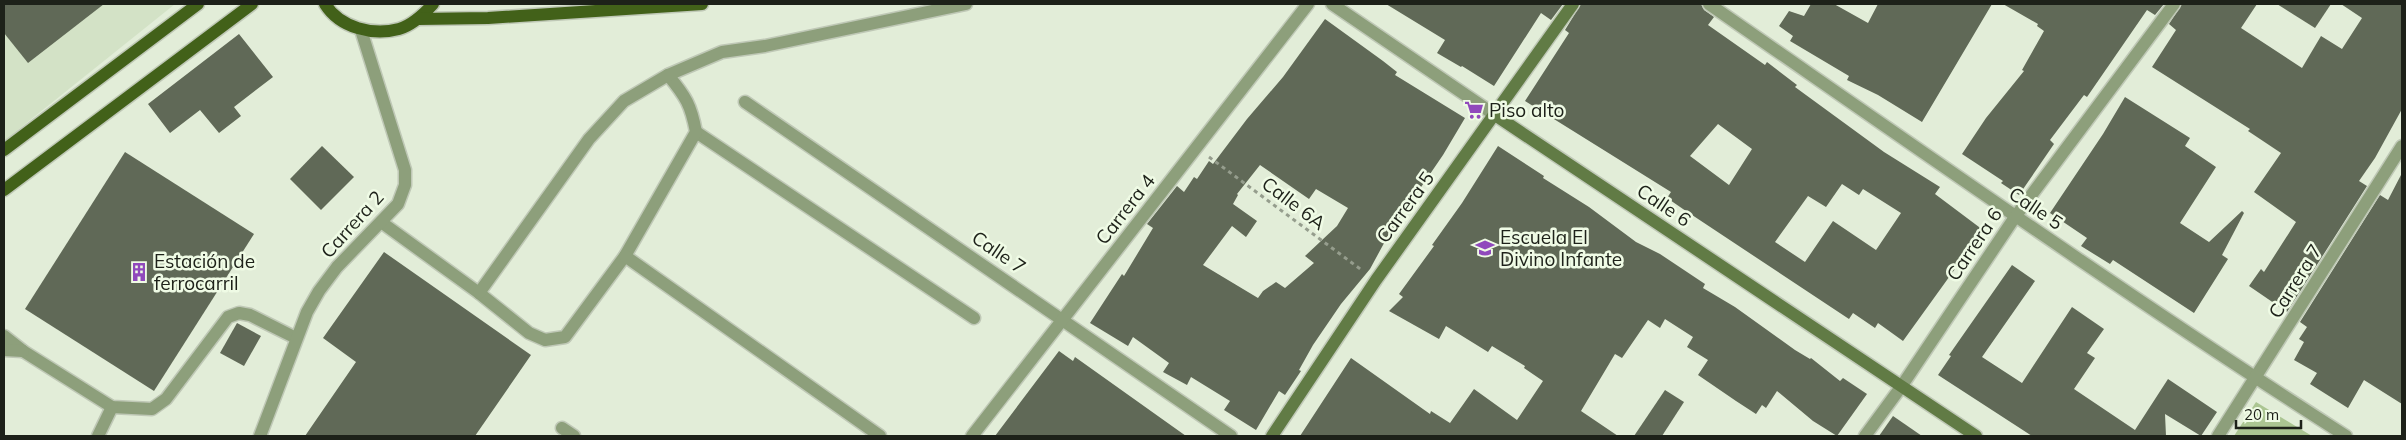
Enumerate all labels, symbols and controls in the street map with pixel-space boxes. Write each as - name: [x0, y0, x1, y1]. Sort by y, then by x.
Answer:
- place label: Piso alto: [1489, 98, 1564, 122]
- supermarket icon: Piso alto: [1463, 99, 1485, 121]
- street label: Carrera 5: [1371, 167, 1439, 247]
- street label: Carrera 4: [1090, 169, 1160, 249]
- street label: Calle 6A: [1257, 171, 1331, 235]
- street label: Calle 6: [1632, 178, 1696, 232]
- street label: Calle 5: [2004, 181, 2068, 235]
- street label: Carrera 2: [315, 185, 389, 263]
- street label: Carrera 6: [1941, 203, 2007, 285]
- street label: Calle 7: [967, 225, 1031, 279]
- place label: Escuela El Divino Infante: [1500, 225, 1622, 271]
- school or university icon: Escuela El Divino Infante: [1474, 237, 1496, 259]
- street label: Carrera 7: [2263, 240, 2327, 322]
- place label: Estación de ferrocarril: [154, 249, 255, 295]
- building icon: Estación de ferrocarril: [128, 261, 150, 283]
- scale bar: [2236, 398, 2301, 430]
- text: 20 m: [2244, 405, 2279, 424]

